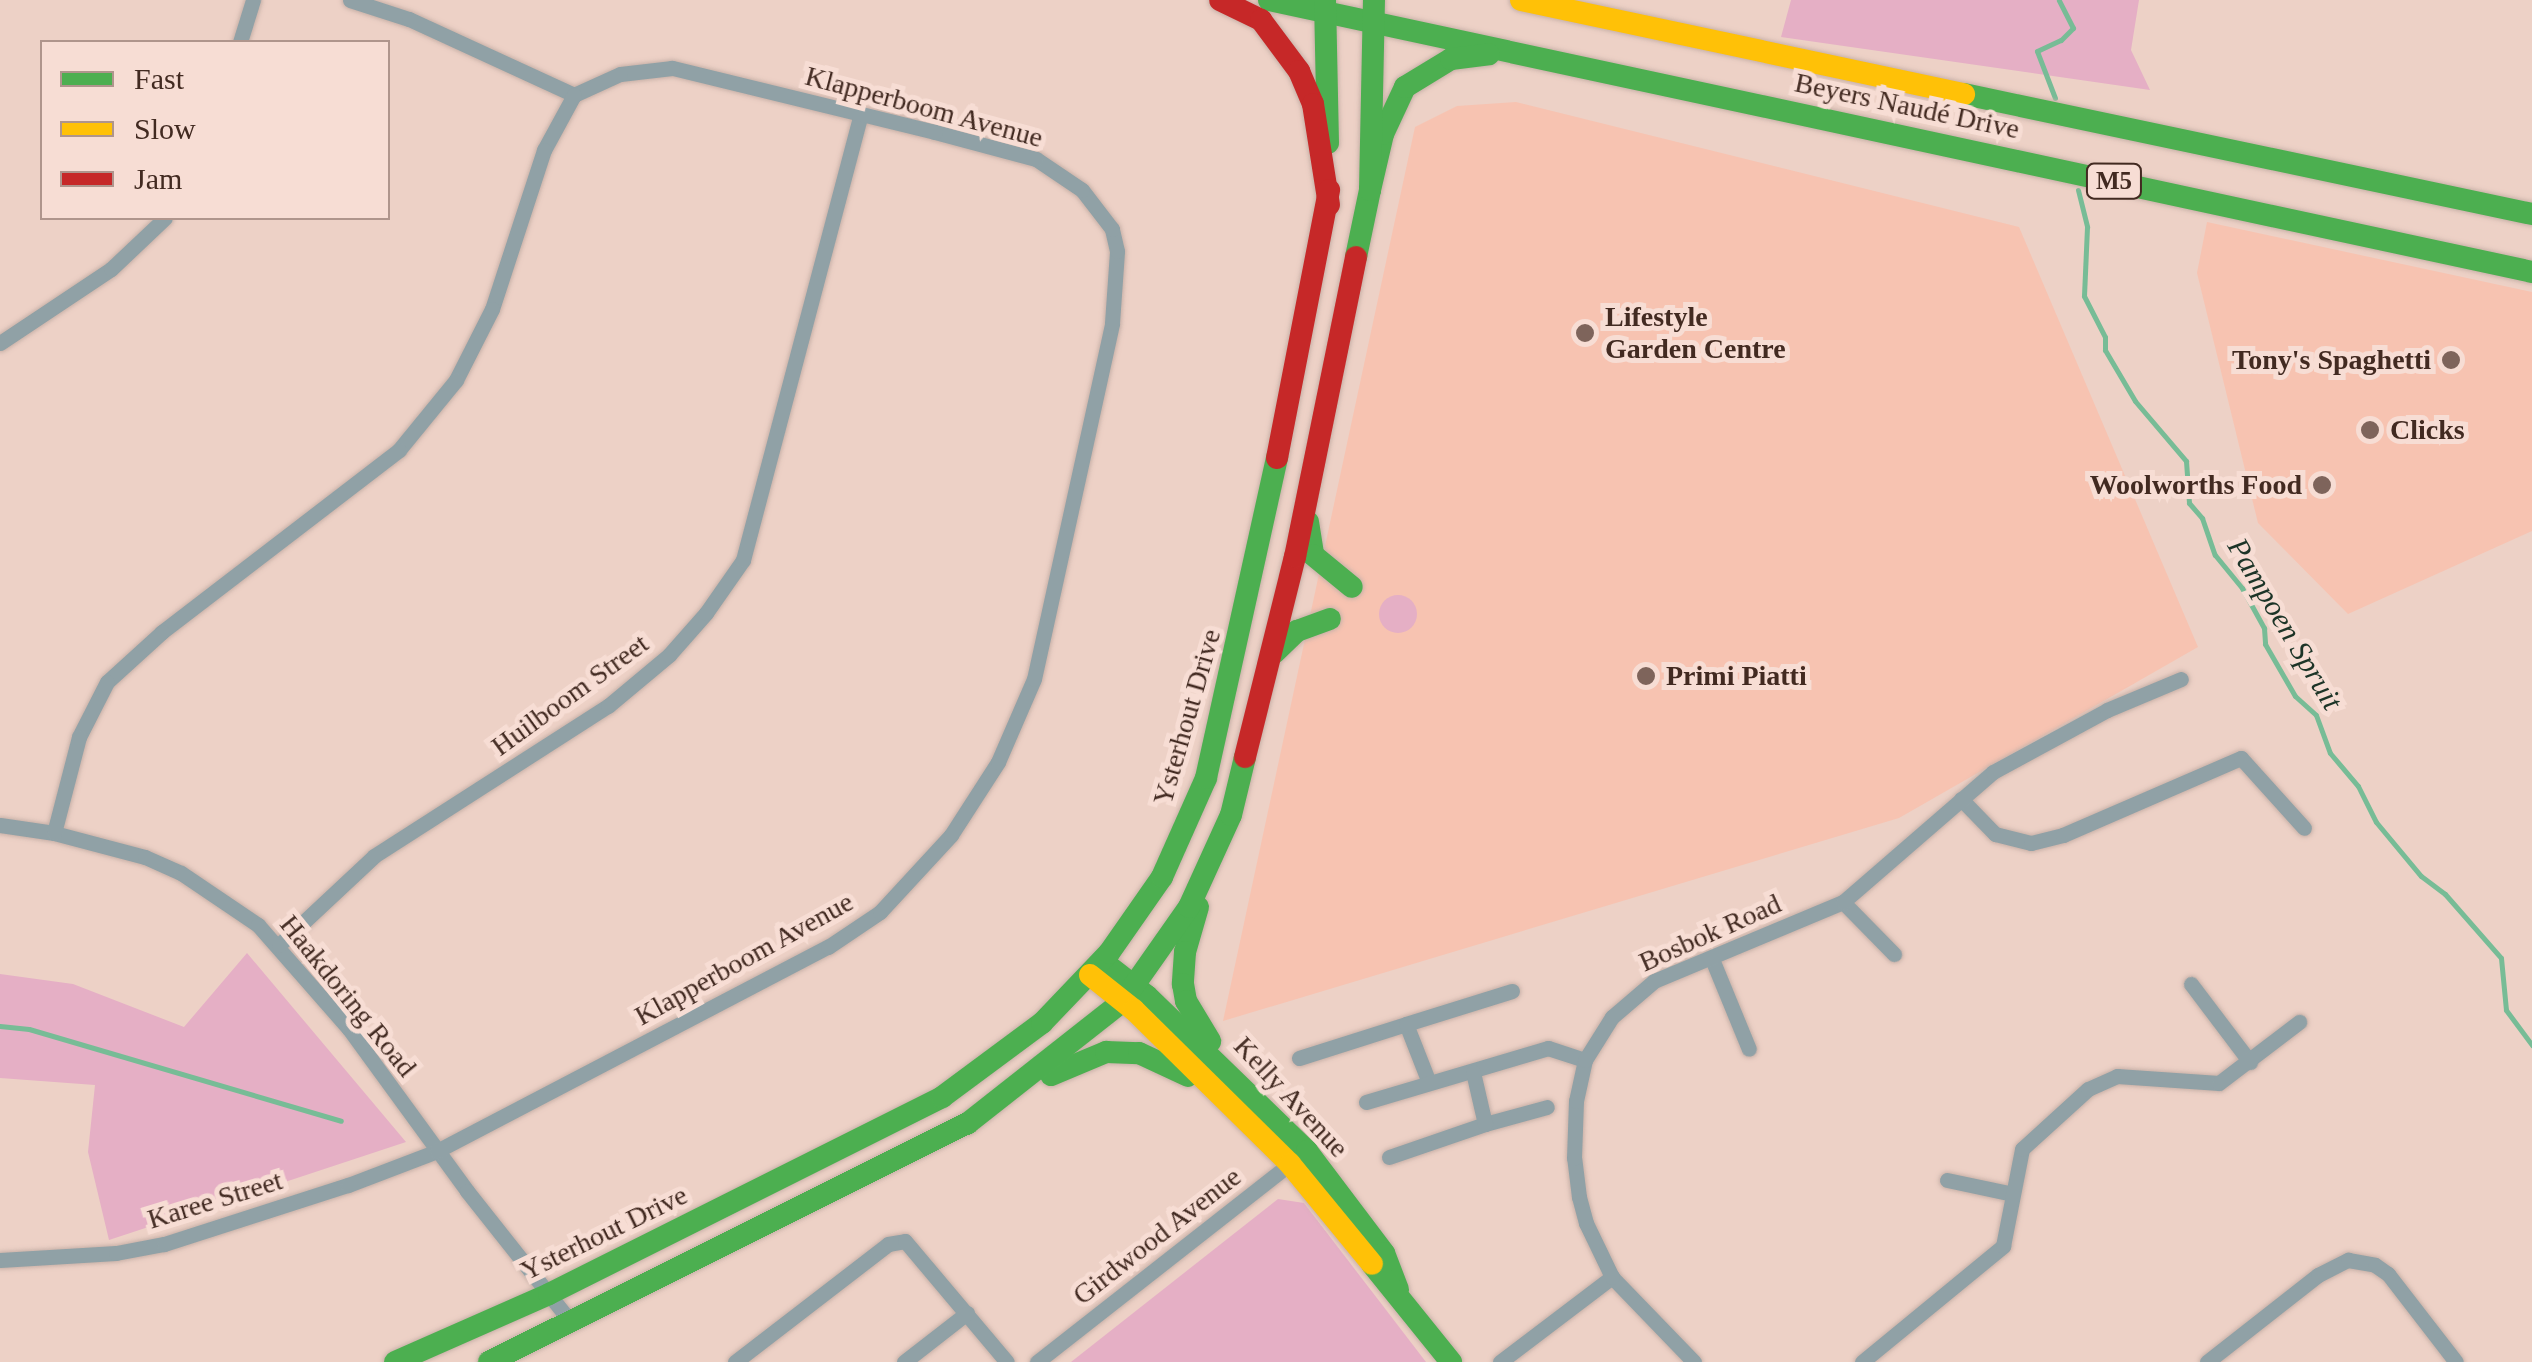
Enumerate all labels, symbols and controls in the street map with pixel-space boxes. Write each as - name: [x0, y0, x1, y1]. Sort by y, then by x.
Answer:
- legend: [40, 40, 390, 220]
- street label: Klapperboom Avenue: [801, 59, 1047, 155]
- text: Fast: [134, 62, 184, 95]
- street label: Beyers Naudé Drive: [1792, 66, 2022, 146]
- text: Slow: [134, 112, 196, 145]
- road number: M5: [2084, 161, 2144, 201]
- text: Jam: [134, 162, 182, 195]
- place label: Lifestyle Garden Centre: [1605, 300, 1786, 366]
- marker: Lifestyle Garden Centre: [1574, 322, 1596, 344]
- place label: Tony's Spaghetti: [2232, 343, 2431, 377]
- marker: Tony's Spaghetti: [2440, 349, 2462, 371]
- place label: Clicks: [2390, 413, 2465, 447]
- marker: Clicks: [2359, 419, 2381, 441]
- place label: Woolworths Food: [2090, 468, 2302, 502]
- marker: Woolworths Food: [2311, 474, 2333, 496]
- water label: Pampoen Spruit: [2220, 532, 2350, 716]
- street label: Ysterhout Drive: [1146, 625, 1228, 809]
- street label: Huilboom Street: [485, 627, 655, 763]
- place label: Primi Piatti: [1666, 659, 1807, 693]
- marker: Primi Piatti: [1635, 665, 1657, 687]
- street label: Klapperboom Avenue: [628, 885, 860, 1033]
- street label: Bosbok Road: [1634, 887, 1786, 979]
- street label: Haakdoring Road: [273, 908, 423, 1084]
- street label: Kelly Avenue: [1226, 1029, 1356, 1165]
- street label: Girdwood Avenue: [1066, 1159, 1248, 1313]
- street label: Karee Street: [144, 1164, 286, 1236]
- street label: Ysterhout Drive: [515, 1178, 693, 1288]

